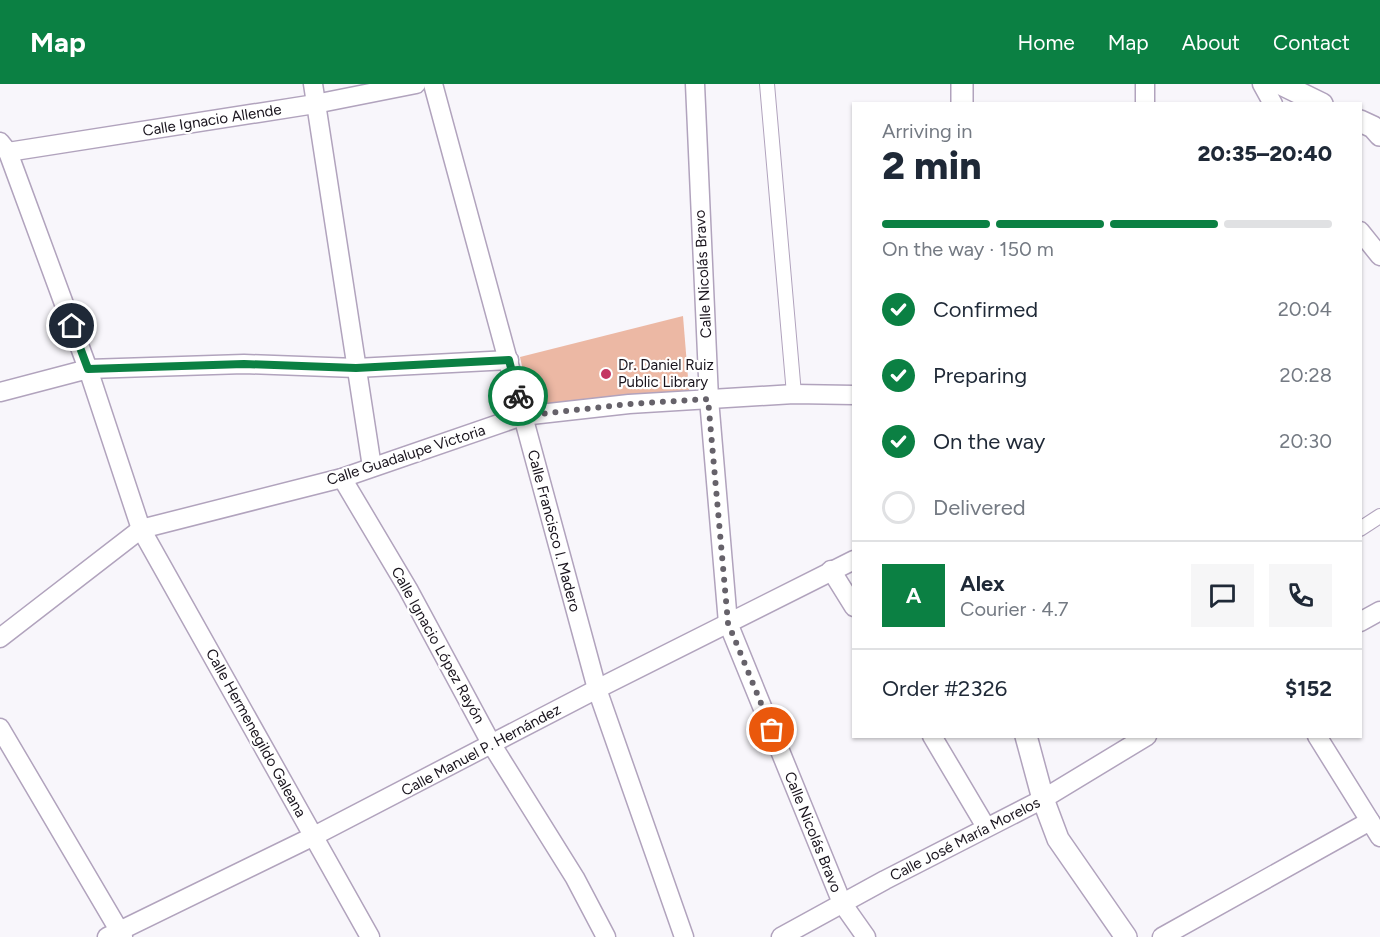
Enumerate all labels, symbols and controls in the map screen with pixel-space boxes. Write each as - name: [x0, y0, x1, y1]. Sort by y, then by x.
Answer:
- text: Map: [30, 25, 86, 59]
- text: Home: [1018, 30, 1075, 55]
- text: Map: [1108, 30, 1149, 55]
- text: About: [1182, 30, 1240, 55]
- text: Contact: [1273, 30, 1350, 55]
- street label: Calle Ignacio Allende: [141, 100, 283, 140]
- text: Arriving in: [882, 119, 972, 143]
- text: 20:35–20:40: [1197, 140, 1332, 167]
- text: 2 min: [882, 142, 982, 189]
- street label: Calle Nicolás Bravo: [691, 209, 715, 339]
- text: On the way · 150 m: [882, 237, 1054, 261]
- icon: check: [882, 293, 915, 326]
- text: Confirmed: [933, 296, 1038, 323]
- text: 20:04: [1278, 297, 1332, 321]
- pin: [46, 300, 97, 351]
- icon: home: [55, 309, 88, 342]
- place label: Dr. Daniel Ruiz Public Library: [618, 356, 714, 391]
- icon: check: [882, 359, 915, 392]
- text: Preparing: [933, 362, 1027, 389]
- text: 20:28: [1279, 363, 1332, 387]
- courier: [488, 366, 548, 426]
- marker: Dr. Daniel Ruiz Public Library: [599, 367, 613, 381]
- icon: bike: [502, 380, 535, 413]
- street label: Calle Guadalupe Victoria: [324, 421, 488, 489]
- icon: check: [882, 425, 915, 458]
- text: On the way: [933, 428, 1045, 455]
- text: 20:30: [1279, 429, 1332, 453]
- street label: Calle Francisco I. Madero: [524, 448, 584, 614]
- text: Delivered: [933, 494, 1026, 521]
- street label: Calle Ignacio López Rayón: [387, 564, 489, 726]
- button: chat: [1191, 564, 1254, 627]
- button: phone: [1269, 564, 1332, 627]
- text: Alex: [960, 570, 1005, 597]
- text: A: [906, 582, 921, 609]
- text: Courier · 4.7: [960, 597, 1069, 621]
- street label: Calle Hermenegildo Galeana: [202, 646, 310, 820]
- text: Order #2326: [882, 675, 1007, 702]
- text: $152: [1285, 675, 1332, 702]
- street label: Calle Manuel P. Hernández: [398, 700, 564, 800]
- pin: [746, 704, 797, 755]
- icon: bag: [755, 713, 788, 746]
- street label: Calle Nicolás Bravo: [781, 769, 846, 895]
- street label: Calle José María Morelos: [887, 793, 1043, 885]

